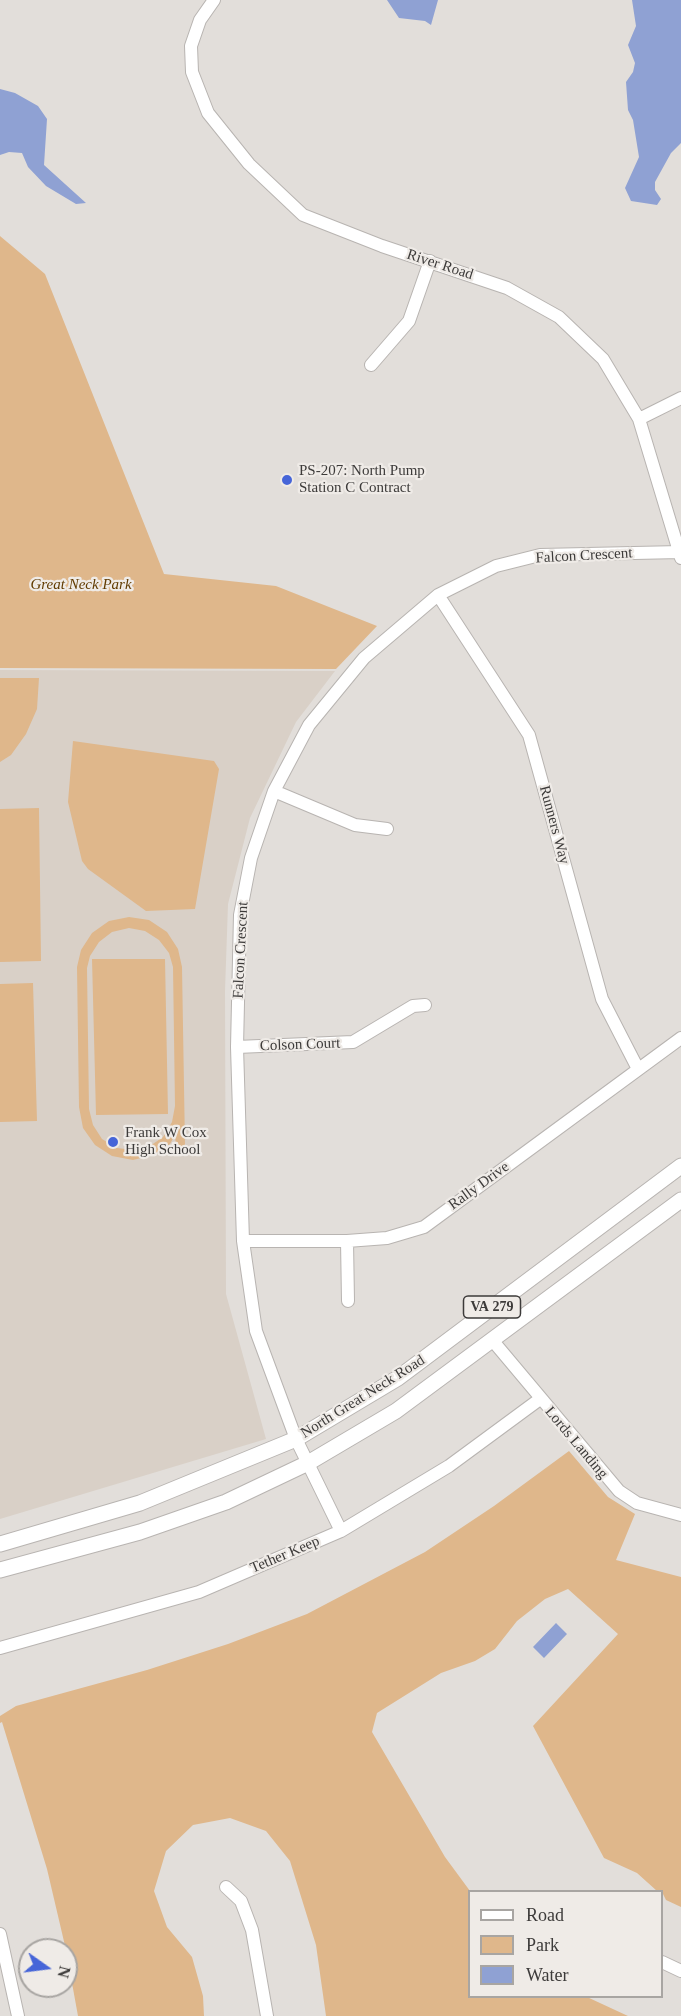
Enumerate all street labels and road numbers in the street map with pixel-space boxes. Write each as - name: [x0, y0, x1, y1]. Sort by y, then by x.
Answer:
- street label: River Road: [405, 246, 475, 284]
- street label: Falcon Crescent: [535, 544, 633, 568]
- street label: Runners Way: [535, 784, 573, 866]
- street label: Falcon Crescent: [229, 901, 253, 999]
- street label: Colson Court: [259, 1035, 341, 1055]
- street label: Rally Drive: [445, 1158, 513, 1214]
- road number: VA 279: [464, 1296, 520, 1318]
- street label: North Great Neck Road: [298, 1352, 428, 1442]
- street label: Lords Landing: [541, 1403, 611, 1483]
- street label: Tether Keep: [248, 1532, 322, 1578]

